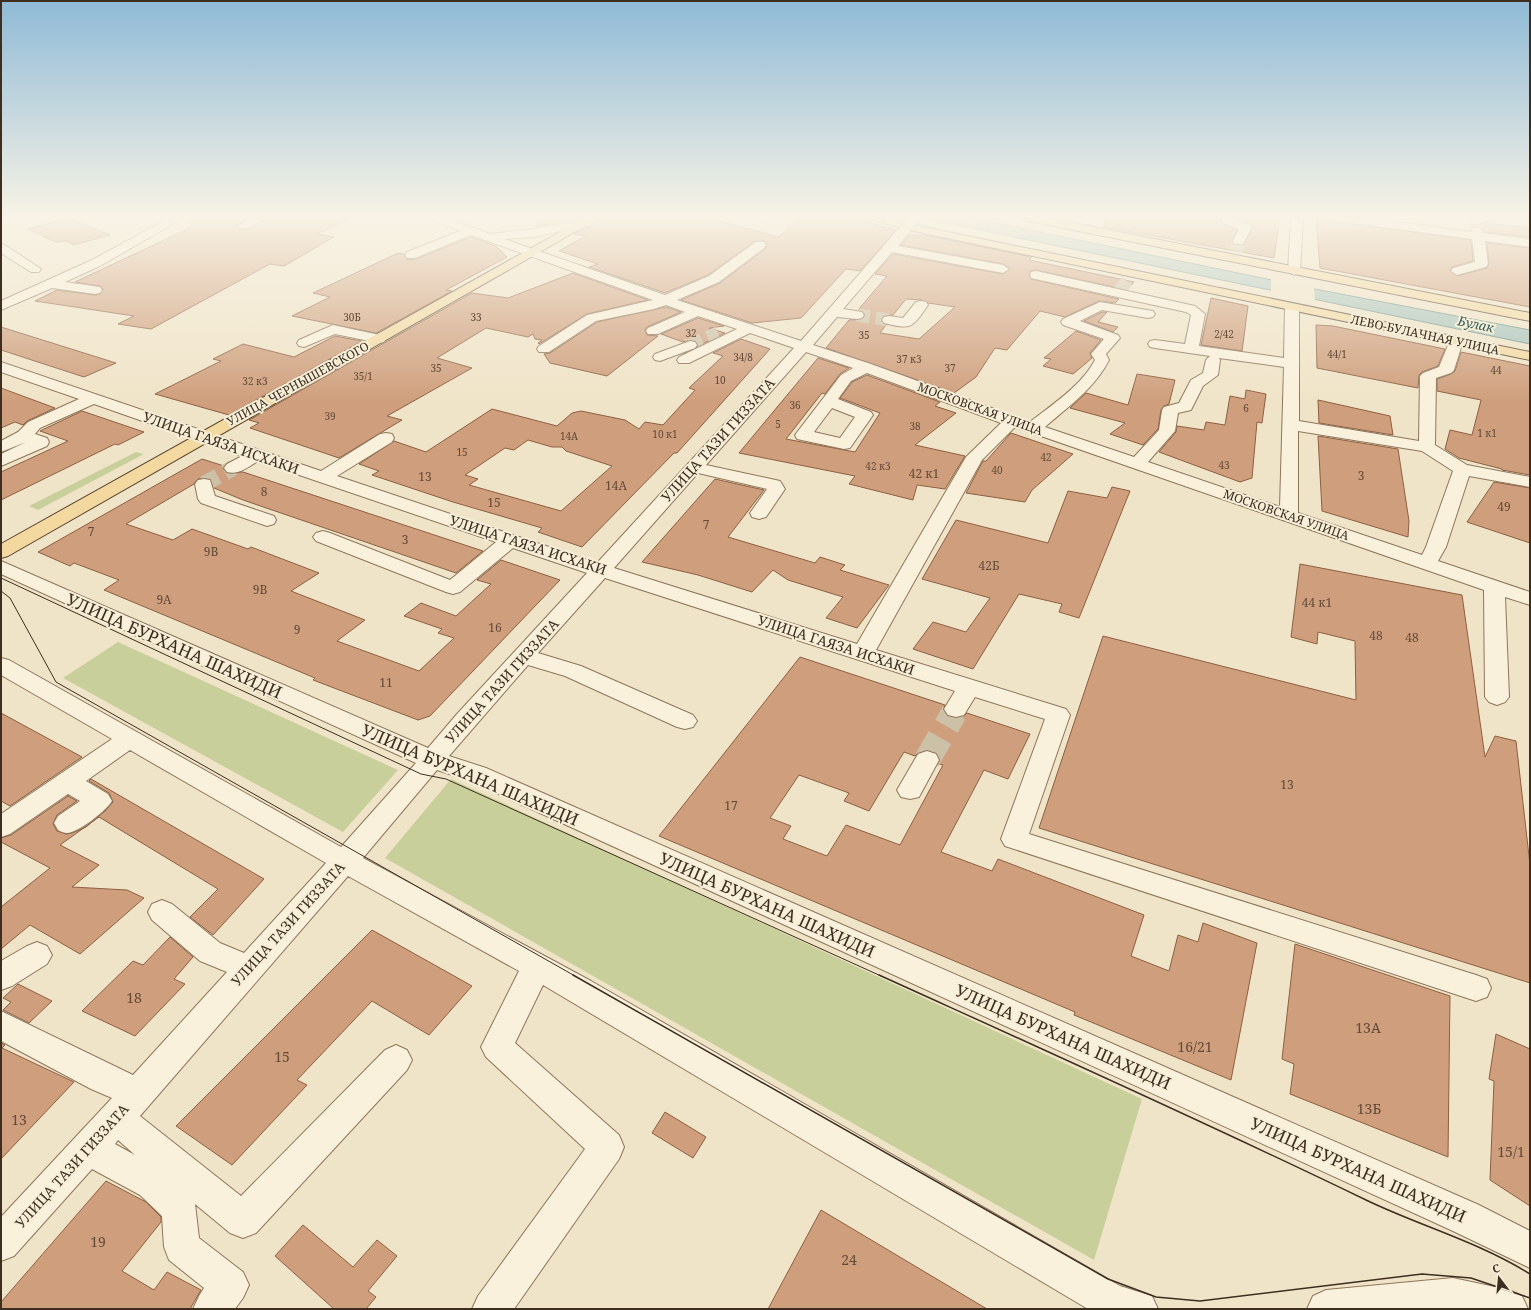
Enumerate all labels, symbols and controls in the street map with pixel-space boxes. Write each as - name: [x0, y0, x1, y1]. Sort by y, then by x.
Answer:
- house number: 30Б: [343, 310, 361, 324]
- house number: 33: [470, 310, 482, 324]
- street label: ЛЕВО-БУЛАЧНАЯ УЛИЦА: [1349, 310, 1502, 359]
- water label: Булак: [1455, 311, 1496, 337]
- house number: 32: [685, 326, 697, 340]
- house number: 2/42: [1214, 327, 1234, 341]
- house number: 35: [858, 328, 870, 342]
- street label: УЛИЦА ЧЕРНЫШЕВСКОГО: [223, 337, 372, 430]
- house number: 44/1: [1327, 347, 1347, 361]
- house number: 34/8: [733, 350, 753, 364]
- house number: 37 к3: [896, 352, 922, 366]
- house number: 35: [430, 361, 442, 375]
- house number: 37: [944, 361, 956, 375]
- house number: 44: [1490, 363, 1502, 377]
- house number: 35/1: [353, 369, 373, 383]
- street label: УЛИЦА ТАЗИ ГИЗЗАТА: [657, 373, 779, 506]
- house number: 10: [714, 373, 726, 387]
- house number: 32 к3: [242, 374, 268, 388]
- street label: МОСКОВСКАЯ УЛИЦА: [915, 378, 1046, 439]
- house number: 36: [789, 398, 801, 412]
- house number: 6: [1243, 401, 1249, 415]
- street label: УЛИЦА ГАЯЗА ИСХАКИ: [140, 407, 302, 478]
- house number: 39: [324, 409, 336, 423]
- house number: 5: [775, 417, 781, 431]
- house number: 38: [909, 419, 921, 433]
- house number: 1 к1: [1477, 426, 1497, 440]
- house number: 10 к1: [652, 427, 678, 441]
- house number: 14А: [560, 429, 579, 443]
- house number: 15: [456, 445, 468, 459]
- house number: 42: [1040, 450, 1052, 464]
- house number: 43: [1218, 458, 1230, 472]
- house number: 42 к3: [865, 459, 891, 473]
- house number: 40: [991, 463, 1003, 477]
- house number: 42 к1: [909, 465, 939, 482]
- house number: 3: [1358, 467, 1365, 484]
- house number: 13: [418, 468, 432, 485]
- house number: 14А: [605, 477, 627, 494]
- house number: 8: [261, 483, 268, 500]
- street label: МОСКОВСКАЯ УЛИЦА: [1221, 485, 1352, 544]
- house number: 15: [487, 494, 501, 511]
- house number: 49: [1497, 498, 1511, 515]
- street label: УЛИЦА ГАЯЗА ИСХАКИ: [447, 510, 609, 579]
- house number: 7: [703, 516, 710, 533]
- house number: 7: [88, 523, 95, 540]
- house number: 3: [402, 531, 409, 548]
- house number: 9В: [204, 543, 218, 560]
- house number: 42Б: [979, 557, 999, 574]
- house number: 9В: [253, 581, 267, 598]
- street label: УЛИЦА БУРХАНА ШАХИДИ: [63, 587, 286, 704]
- house number: 9А: [156, 591, 172, 608]
- house number: 44 к1: [1302, 594, 1332, 611]
- street label: УЛИЦА ГАЯЗА ИСХАКИ: [755, 610, 917, 679]
- street label: УЛИЦА ТАЗИ ГИЗЗАТА: [441, 614, 563, 747]
- house number: 16: [488, 619, 502, 636]
- house number: 9: [294, 621, 300, 638]
- house number: 48: [1369, 627, 1383, 644]
- house number: 48: [1405, 629, 1419, 646]
- house number: 11: [379, 674, 393, 691]
- street label: УЛИЦА БУРХАНА ШАХИДИ: [358, 718, 583, 831]
- house number: 13: [1280, 776, 1294, 793]
- house number: 17: [724, 797, 738, 814]
- street label: УЛИЦА БУРХАНА ШАХИДИ: [656, 846, 879, 963]
- street label: УЛИЦА ТАЗИ ГИЗЗАТА: [227, 857, 349, 990]
- street label: УЛИЦА БУРХАНА ШАХИДИ: [952, 978, 1175, 1095]
- house number: 18: [126, 988, 142, 1007]
- house number: 13А: [1355, 1018, 1381, 1037]
- house number: 16/21: [1177, 1037, 1213, 1056]
- house number: 15: [274, 1047, 290, 1066]
- street label: УЛИЦА ТАЗИ ГИЗЗАТА: [11, 1099, 133, 1232]
- house number: 13Б: [1357, 1099, 1381, 1118]
- house number: 13: [11, 1110, 27, 1129]
- street label: УЛИЦА БУРХАНА ШАХИДИ: [1247, 1111, 1470, 1228]
- house number: 15/1: [1497, 1142, 1525, 1161]
- house number: 19: [90, 1232, 106, 1251]
- house number: 24: [841, 1250, 857, 1269]
- north arrow: [1479, 1258, 1519, 1298]
- text: С: [1491, 1260, 1502, 1276]

